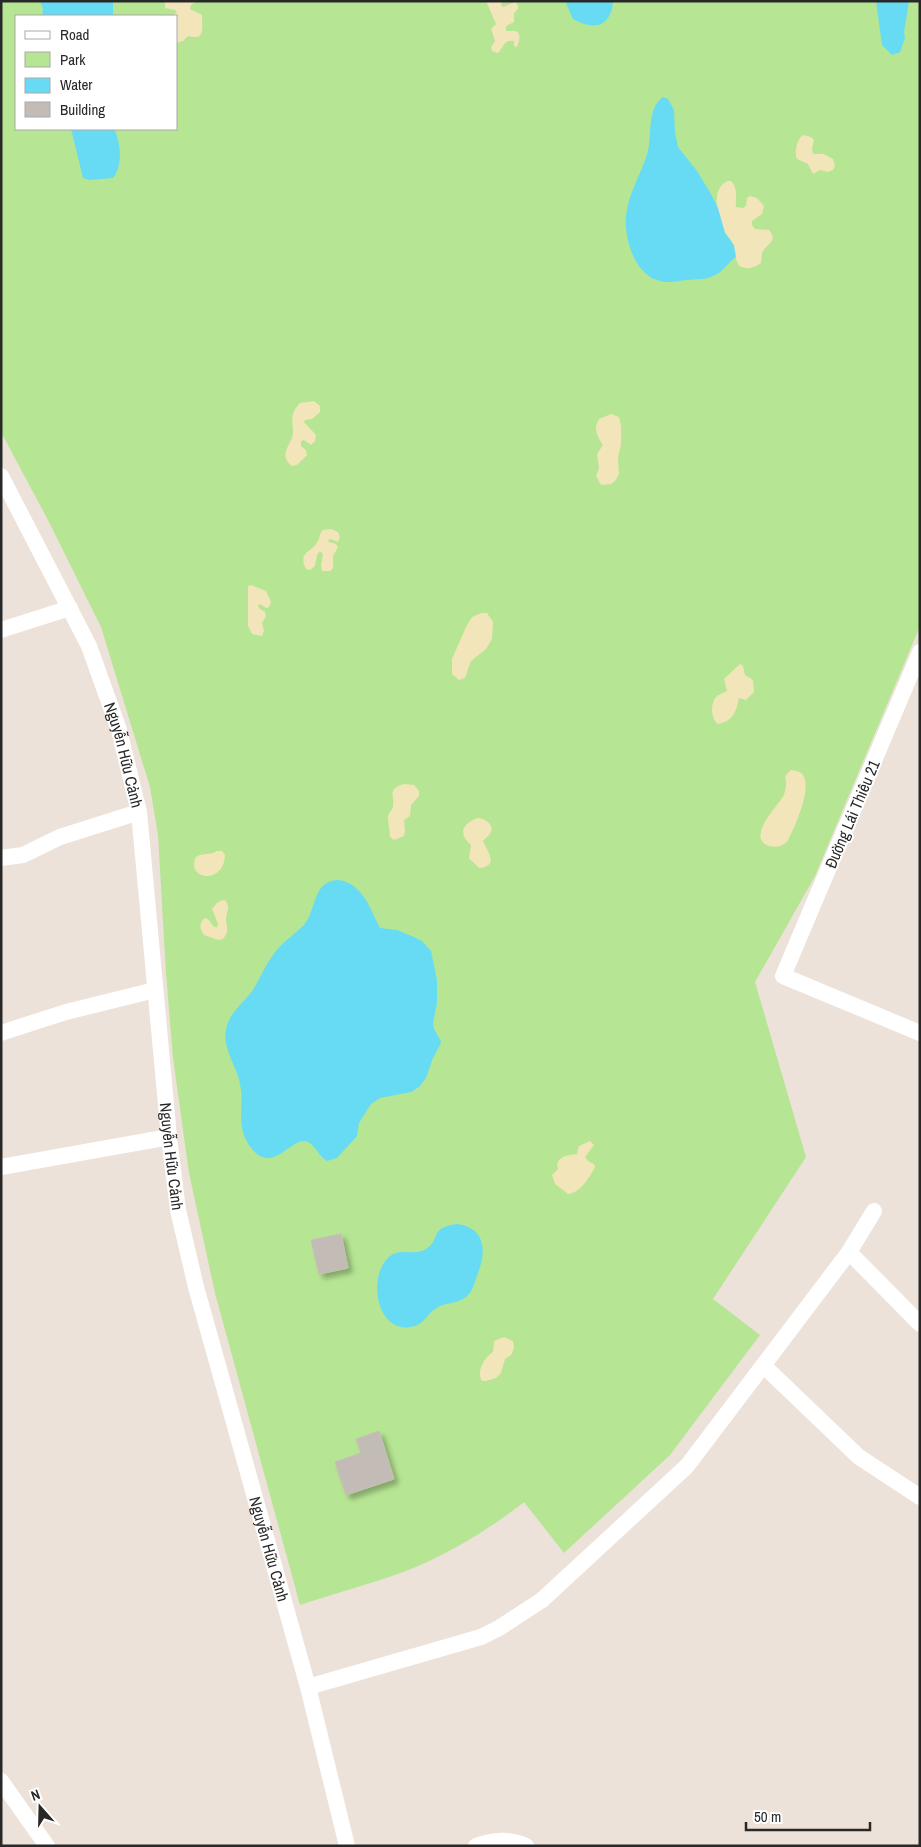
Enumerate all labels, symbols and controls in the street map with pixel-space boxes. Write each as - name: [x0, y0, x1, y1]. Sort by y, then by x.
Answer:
- legend: [15, 15, 178, 130]
- text: Road: [60, 24, 89, 45]
- text: Park: [60, 49, 86, 70]
- text: Water: [60, 74, 92, 95]
- text: Building: [60, 99, 105, 120]
- street label: Nguyễn Hữu Cảnh: [99, 699, 148, 810]
- street label: Đường Lái Thiêu 21: [819, 756, 885, 872]
- street label: Nguyễn Hữu Cảnh: [155, 1102, 189, 1211]
- street label: Nguyễn Hữu Cảnh: [244, 1494, 294, 1604]
- north arrow: [15, 1782, 65, 1832]
- text: N: [29, 1785, 43, 1805]
- scale bar: [746, 1800, 870, 1832]
- text: 50 m: [754, 1806, 781, 1827]

